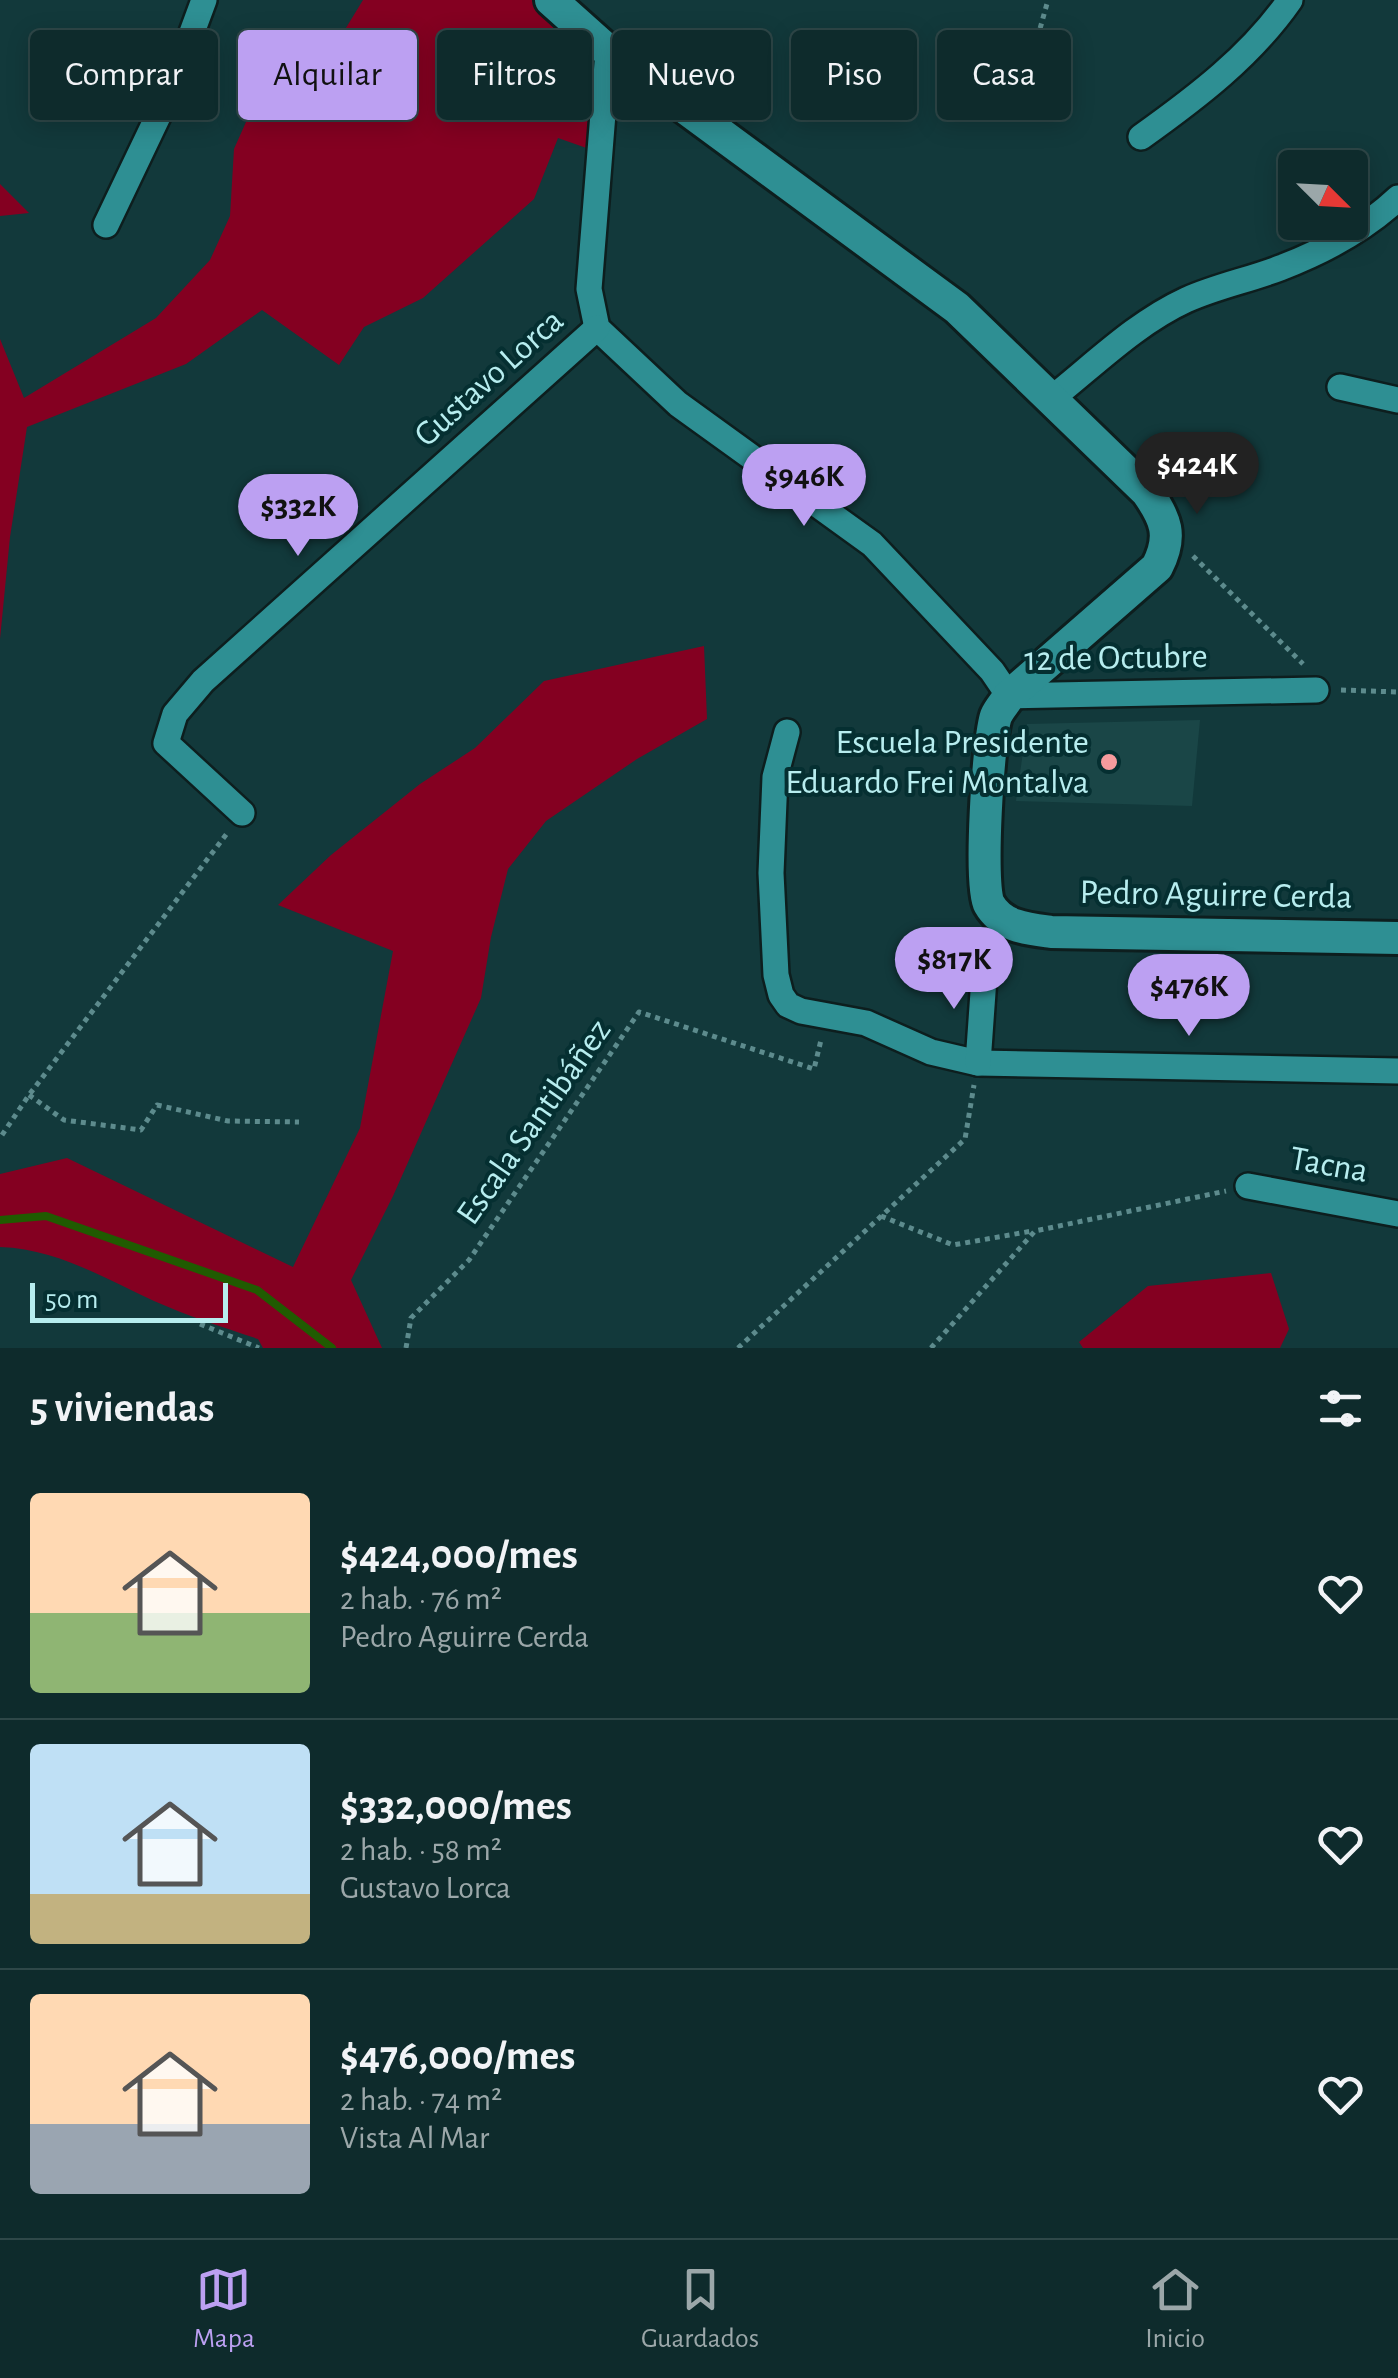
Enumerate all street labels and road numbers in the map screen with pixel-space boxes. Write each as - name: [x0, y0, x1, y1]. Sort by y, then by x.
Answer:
- street label: Gustavo Lorca: [408, 303, 570, 453]
- street label: 12 de Octubre: [1024, 639, 1208, 677]
- street label: Pedro Aguirre Cerda: [1079, 875, 1353, 915]
- street label: Escala Santibáñez: [450, 1013, 618, 1231]
- street label: Tacna: [1287, 1141, 1371, 1189]

